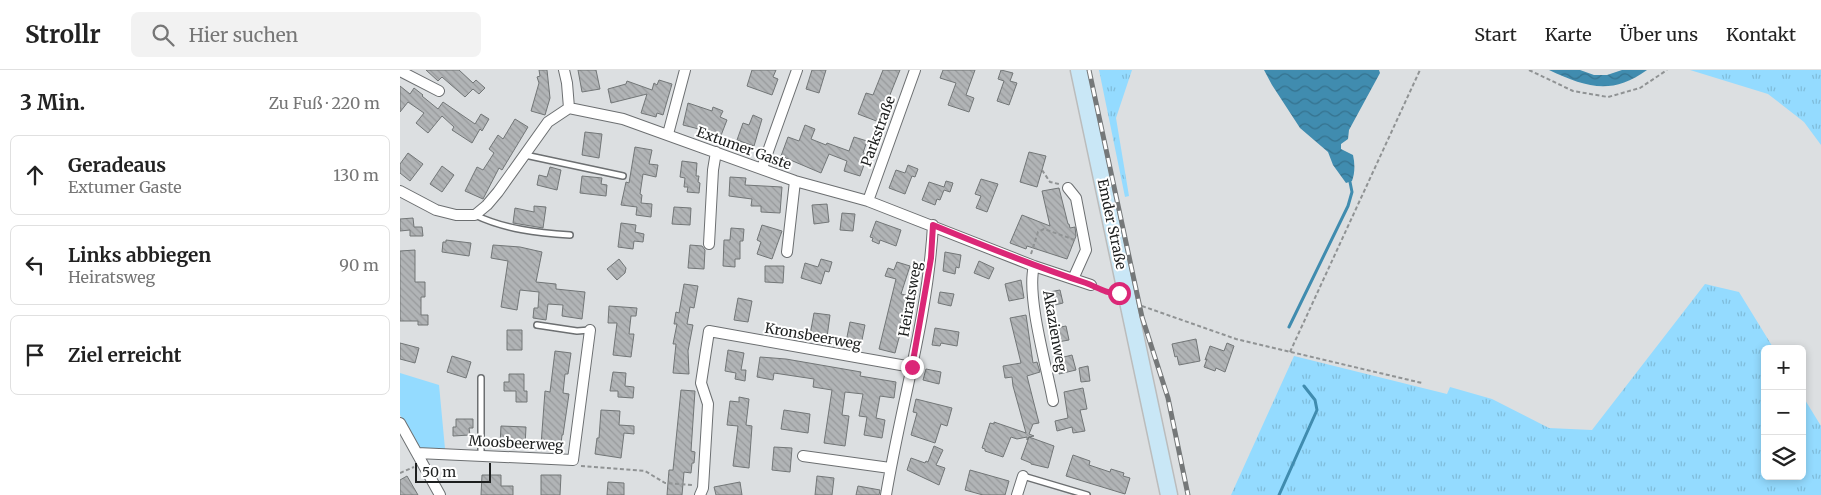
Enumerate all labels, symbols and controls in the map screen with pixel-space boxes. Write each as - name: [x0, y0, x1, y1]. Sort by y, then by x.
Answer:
- search box: [131, 12, 481, 57]
- text: Strollr: [25, 19, 101, 50]
- icon: search: [149, 21, 177, 49]
- text: Hier suchen: [189, 23, 298, 47]
- text: Start: [1474, 23, 1517, 46]
- text: Karte: [1545, 23, 1592, 46]
- text: Über uns: [1620, 23, 1698, 46]
- text: Kontakt: [1726, 23, 1796, 46]
- text: 3 Min.: [20, 89, 85, 116]
- text: Zu Fuß · 220 m: [269, 93, 380, 113]
- street label: Parkstraße: [857, 93, 899, 169]
- street label: Extumer Gaste: [694, 123, 794, 173]
- text: Geradeaus: [68, 153, 166, 177]
- icon: ahead: [21, 161, 49, 189]
- text: 130 m: [333, 165, 379, 185]
- text: Extumer Gaste: [68, 177, 182, 197]
- street label: Emder Straße: [1094, 177, 1130, 271]
- text: Links abbiegen: [68, 243, 211, 267]
- icon: left: [21, 251, 49, 279]
- text: 90 m: [339, 255, 379, 275]
- street label: Heiratsweg: [895, 259, 926, 338]
- text: Heiratsweg: [68, 267, 155, 287]
- route start: [1108, 282, 1131, 305]
- street label: Akazienweg: [1039, 288, 1071, 374]
- street label: Kronsbeerweg: [763, 319, 863, 353]
- icon: arrive: [21, 341, 49, 369]
- text: Ziel erreicht: [68, 343, 181, 367]
- map controls: [1761, 345, 1806, 480]
- button: +: [1761, 345, 1806, 390]
- route end: [901, 356, 924, 379]
- button: −: [1761, 390, 1806, 435]
- street label: Moosbeerweg: [468, 432, 564, 455]
- button: layers: [1761, 435, 1806, 480]
- scale bar: [415, 460, 491, 483]
- text: 50 m: [422, 463, 456, 481]

